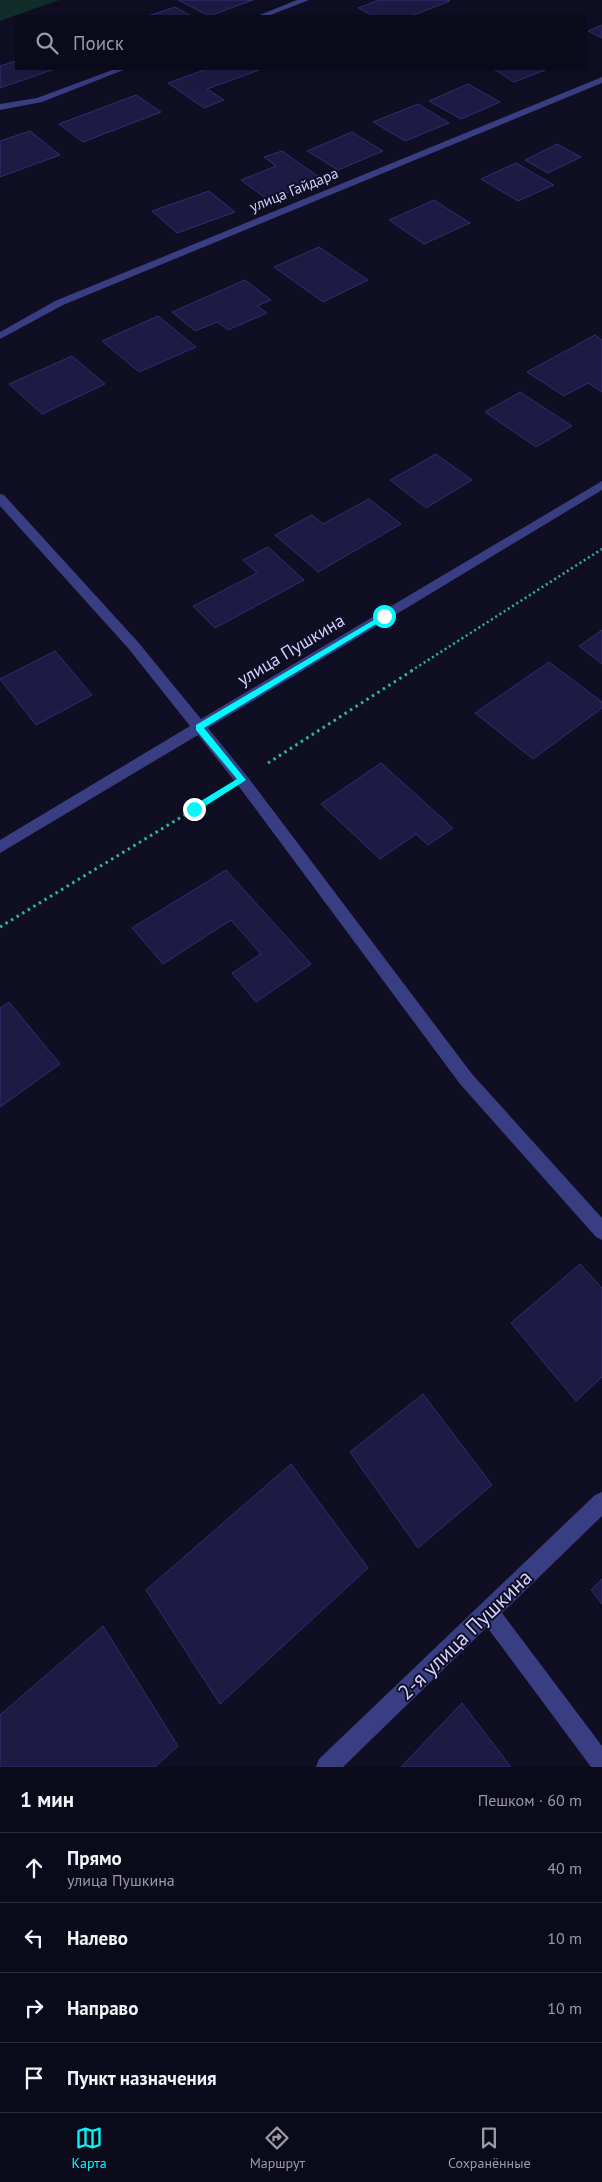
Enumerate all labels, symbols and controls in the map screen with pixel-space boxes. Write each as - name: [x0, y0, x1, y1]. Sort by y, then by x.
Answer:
- search box: [15, 15, 587, 70]
- icon: search: [33, 29, 61, 57]
- text: Поиск: [73, 31, 124, 55]
- street label: улица Гайдара: [247, 163, 341, 216]
- route start: [373, 605, 396, 628]
- street label: улица Пушкина: [233, 609, 349, 691]
- route end: [183, 798, 206, 821]
- street label: 2-я улица Пушкина: [392, 1564, 537, 1705]
- text: 1 мин: [20, 1786, 74, 1813]
- text: Пешком · 60 m: [478, 1790, 582, 1810]
- text: Прямо: [67, 1846, 122, 1870]
- icon: ahead: [20, 1854, 48, 1882]
- text: 40 m: [547, 1858, 582, 1878]
- text: улица Пушкина: [67, 1870, 175, 1890]
- icon: left: [20, 1924, 48, 1952]
- text: Налево: [67, 1926, 128, 1950]
- text: 10 m: [547, 1928, 582, 1948]
- icon: right: [20, 1994, 48, 2022]
- text: Направо: [67, 1996, 138, 2020]
- text: 10 m: [547, 1998, 582, 2018]
- icon: arrive: [20, 2064, 48, 2092]
- text: Пункт назначения: [67, 2066, 217, 2090]
- tab: Карта: [71, 2124, 107, 2172]
- tab: Маршрут: [250, 2124, 305, 2172]
- tab: Сохранённые: [448, 2124, 531, 2172]

